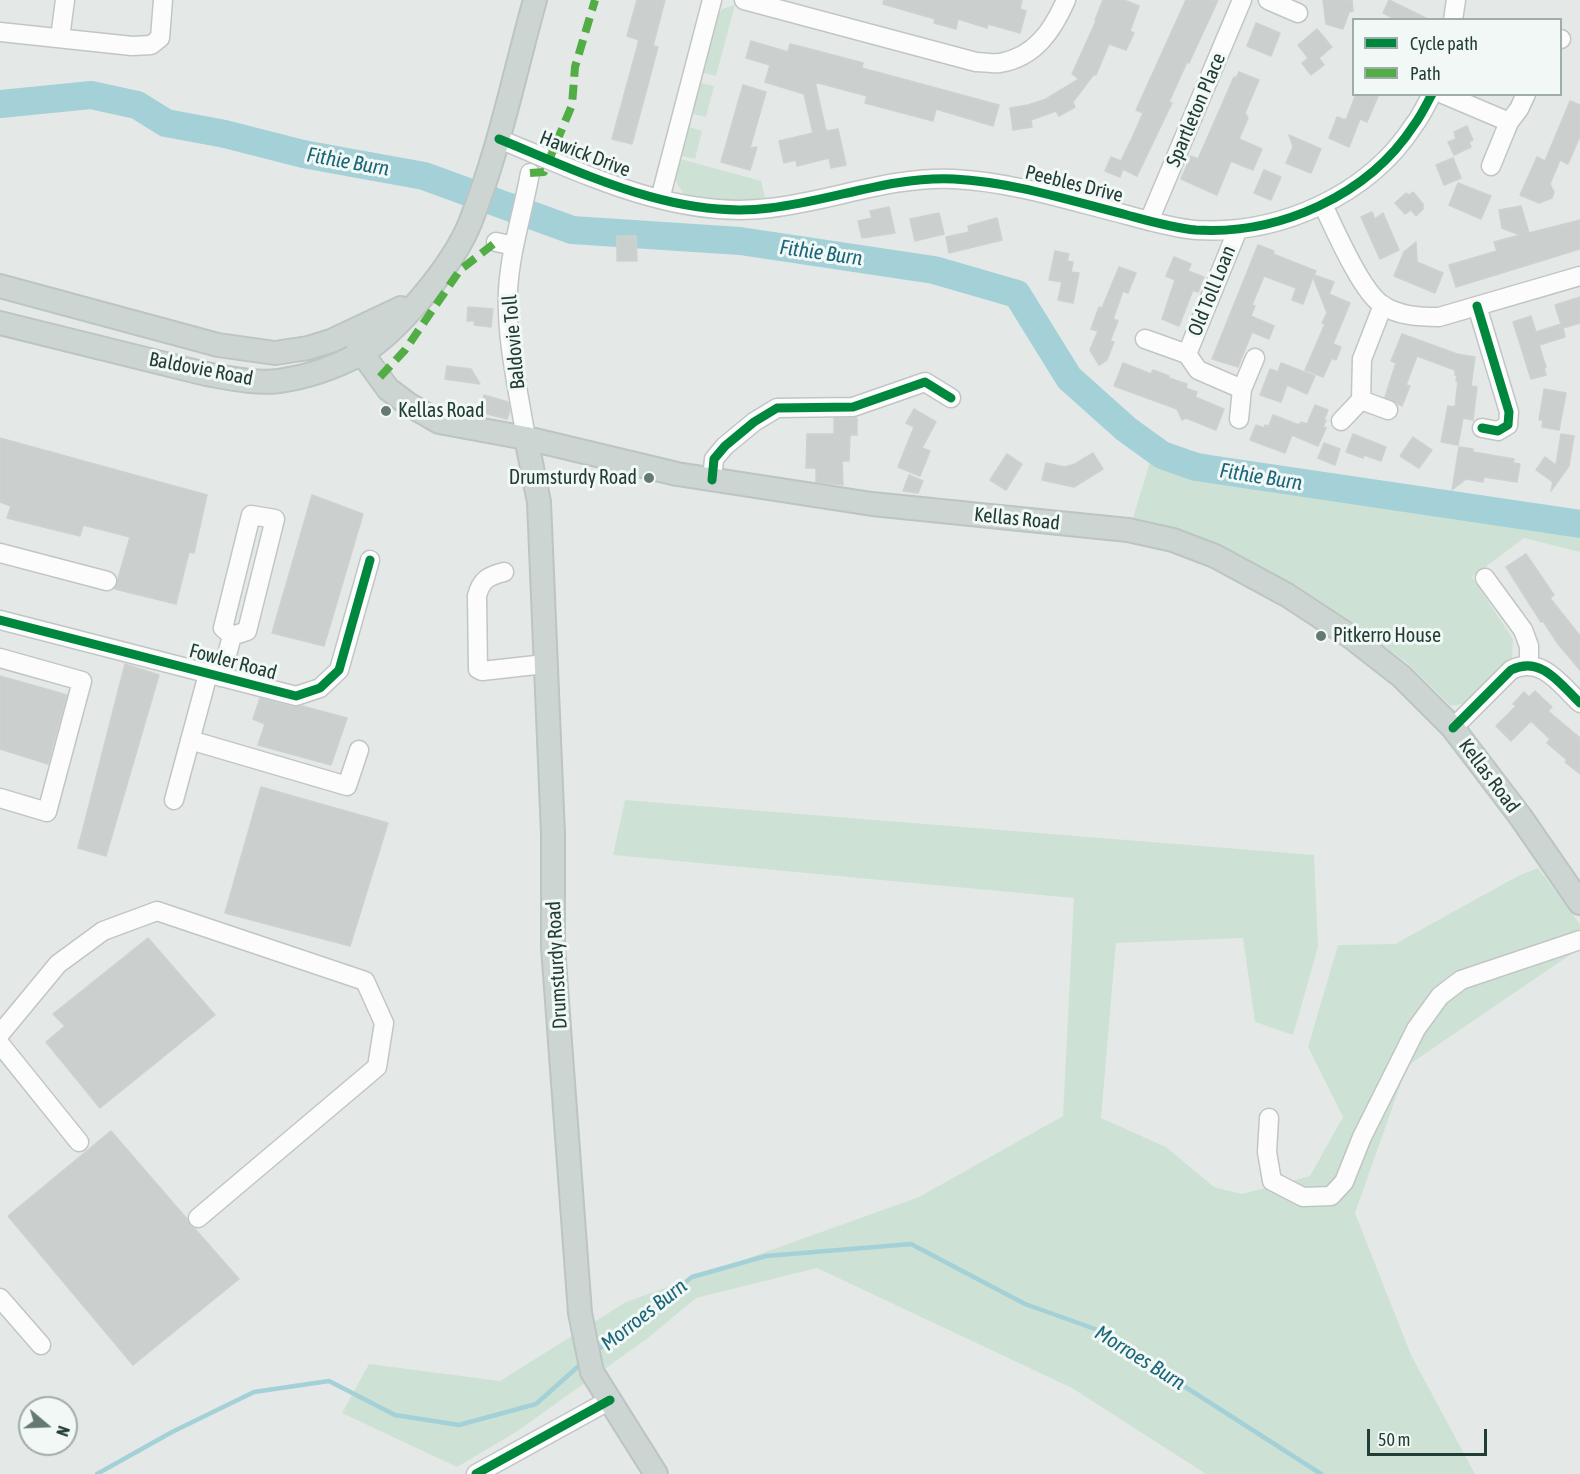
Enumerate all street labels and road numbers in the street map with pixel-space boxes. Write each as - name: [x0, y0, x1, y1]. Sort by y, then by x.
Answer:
- street label: Spartleton Place: [1161, 50, 1231, 170]
- street label: Hawick Drive: [536, 126, 634, 182]
- street label: Peebles Drive: [1023, 160, 1125, 208]
- street label: Old Toll Loan: [1183, 242, 1241, 340]
- street label: Baldovie Toll: [498, 294, 530, 390]
- street label: Baldovie Road: [147, 347, 255, 391]
- street label: Kellas Road: [973, 503, 1061, 535]
- street label: Fowler Road: [187, 639, 279, 685]
- street label: Kellas Road: [1453, 734, 1525, 818]
- street label: Drumsturdy Road: [542, 900, 572, 1030]

